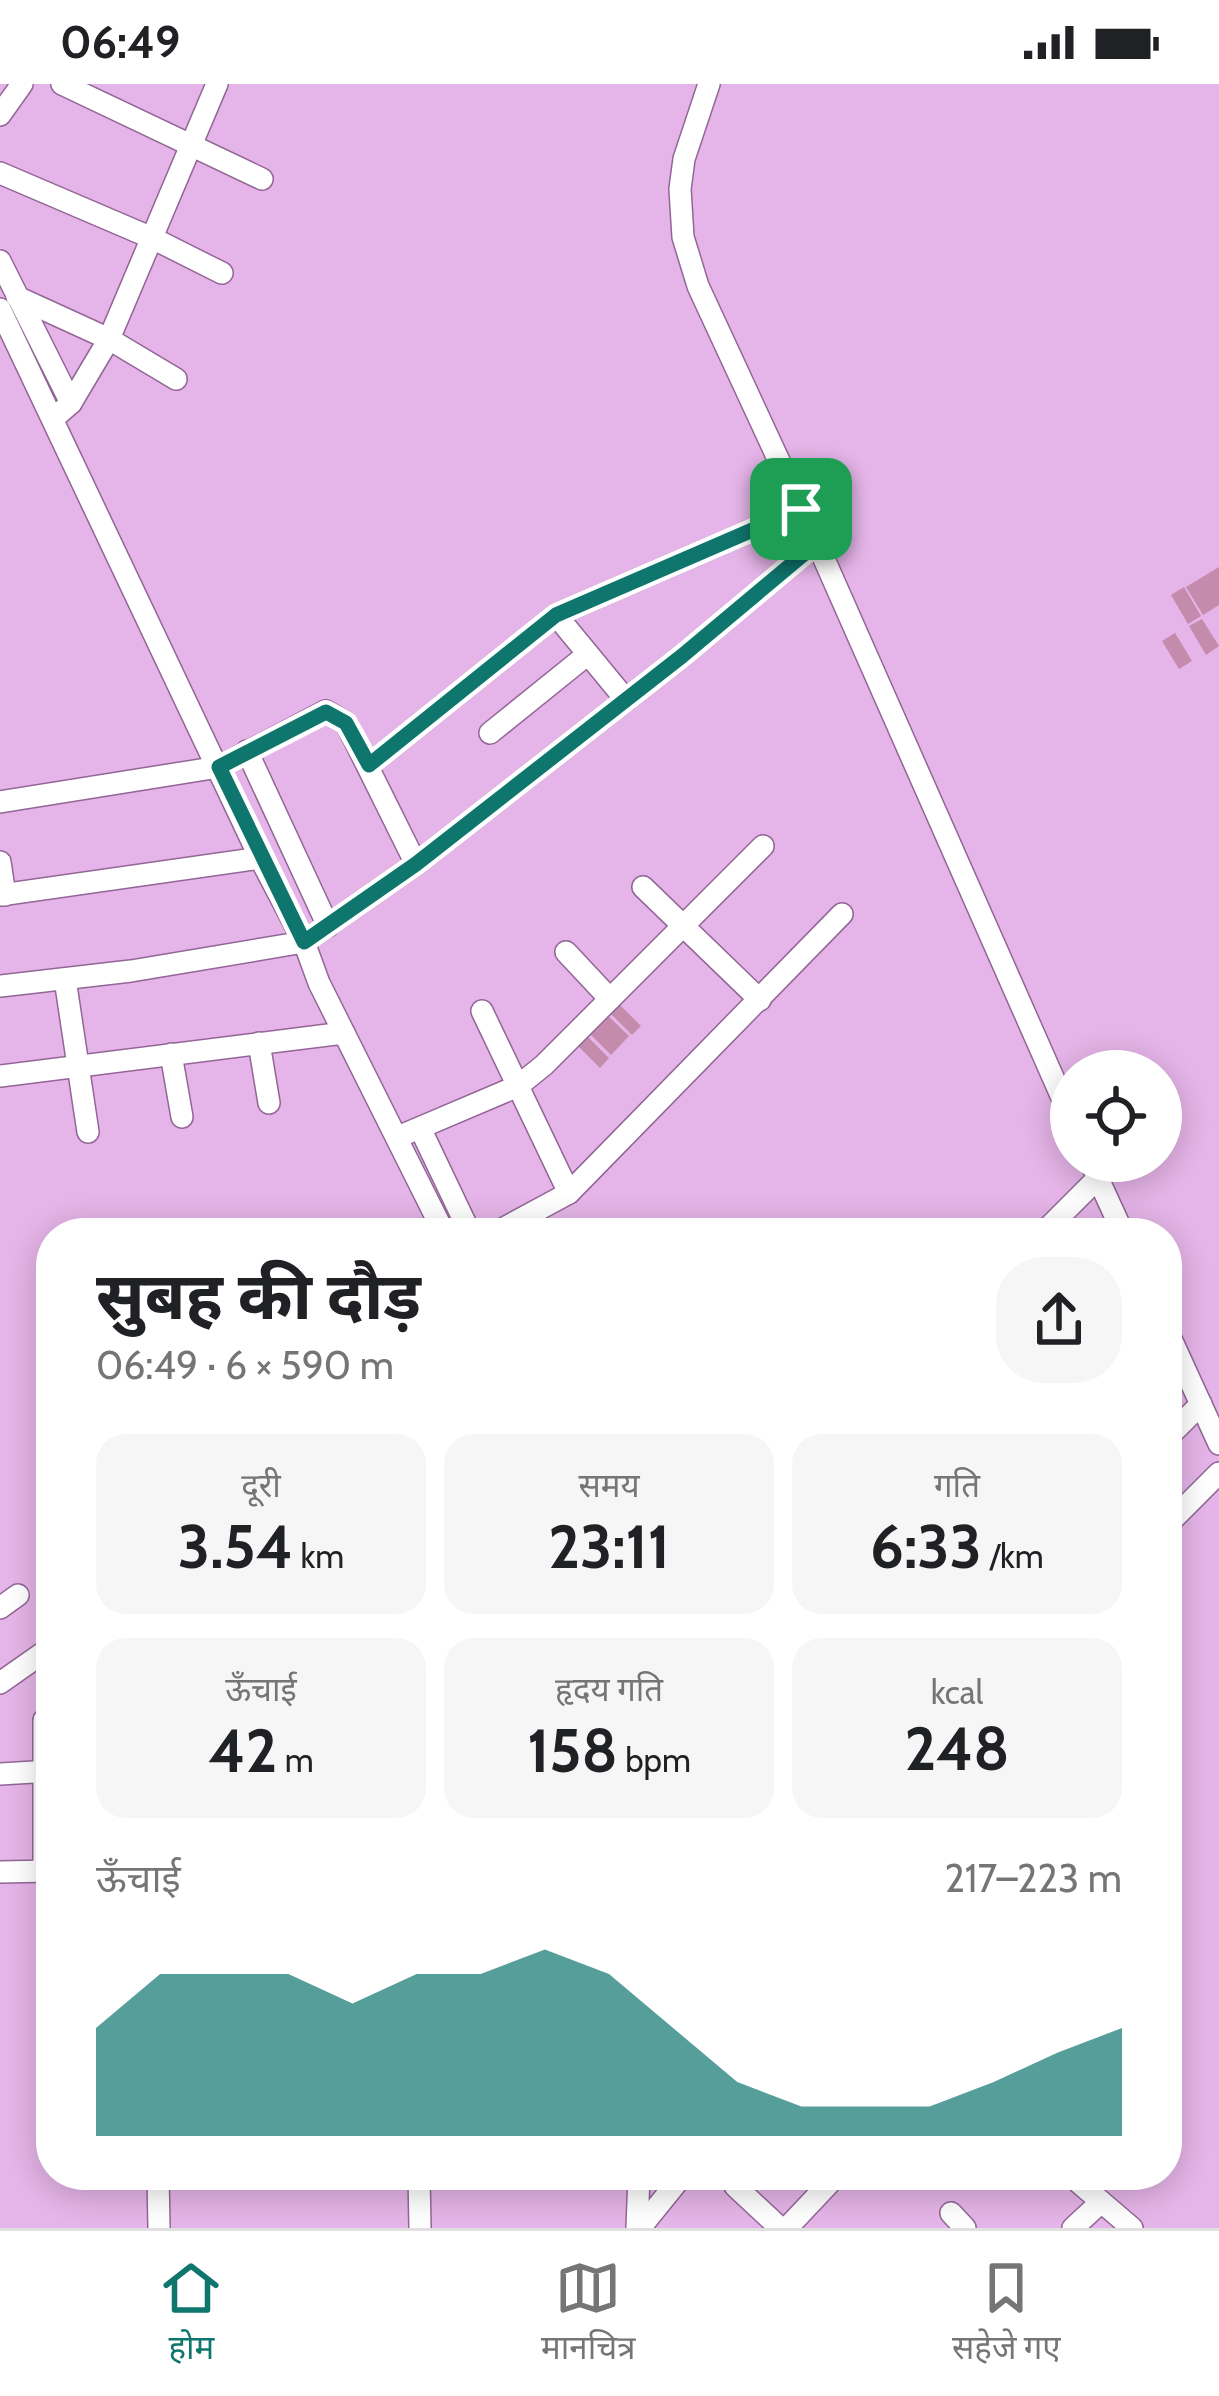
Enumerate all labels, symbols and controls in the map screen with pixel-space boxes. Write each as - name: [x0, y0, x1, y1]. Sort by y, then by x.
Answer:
- text: 06:49: [60, 15, 180, 69]
- pin: [750, 458, 852, 560]
- icon: arrive: [768, 476, 834, 542]
- map controls: [1050, 1050, 1182, 1182]
- button: locate: [1050, 1050, 1182, 1182]
- text: सुबह की दौड़: [96, 1255, 421, 1336]
- button: share: [996, 1257, 1122, 1383]
- text: 06:49 · 6 × 590 m: [96, 1341, 394, 1389]
- text: दूरी: [241, 1465, 281, 1505]
- text: समय: [578, 1465, 640, 1505]
- text: गति: [934, 1465, 980, 1505]
- text: 3.54: [178, 1510, 293, 1583]
- text: 23:11: [548, 1510, 670, 1583]
- text: 6:33: [870, 1510, 982, 1583]
- text: km: [293, 1536, 344, 1576]
- text: /km: [982, 1536, 1044, 1576]
- text: ऊँचाई: [225, 1669, 297, 1709]
- text: हृदय गति: [555, 1669, 663, 1709]
- text: kcal: [931, 1672, 983, 1712]
- text: 248: [904, 1712, 1010, 1785]
- text: 42: [208, 1714, 277, 1787]
- text: 158: [527, 1714, 618, 1787]
- text: m: [277, 1740, 314, 1780]
- text: bpm: [618, 1740, 691, 1780]
- text: ऊँचाई: [96, 1854, 181, 1902]
- text: 217–223 m: [944, 1854, 1122, 1902]
- tab: होम: [158, 2255, 224, 2372]
- tab: मानचित्र: [541, 2255, 635, 2372]
- tab: सहेजे गए: [952, 2255, 1061, 2372]

